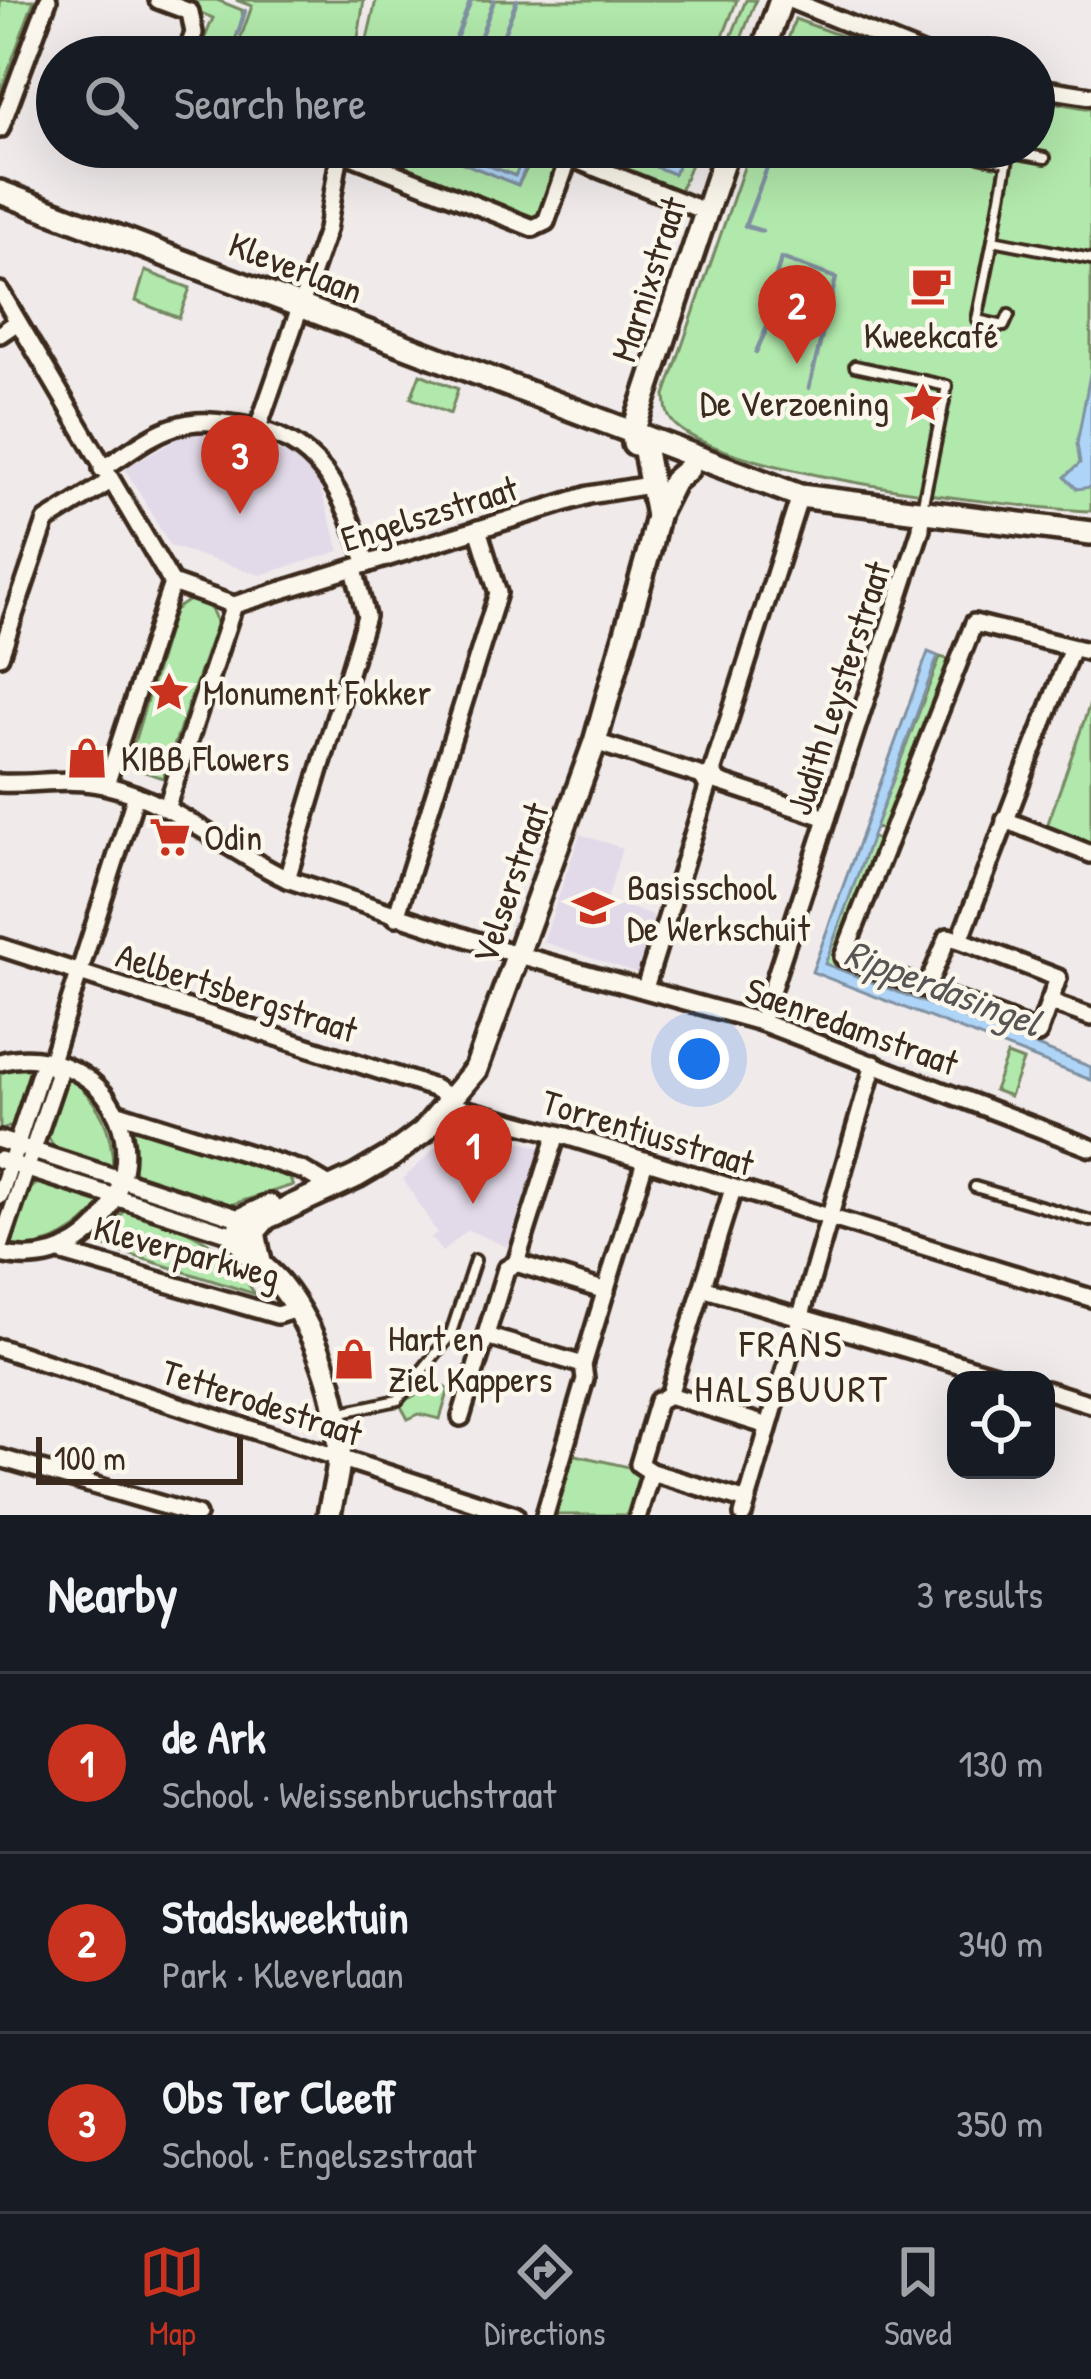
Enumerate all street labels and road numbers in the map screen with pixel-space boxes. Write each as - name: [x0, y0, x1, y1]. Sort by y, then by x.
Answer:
- street label: Marnixstraat: [598, 190, 697, 368]
- street label: Kleverlaan: [222, 219, 370, 314]
- street label: Engelszstraat: [335, 462, 524, 563]
- street label: Judith Leysterstraat: [773, 554, 902, 821]
- street label: Velserstraat: [459, 795, 560, 970]
- street label: Aelbertsbergstraat: [110, 930, 364, 1054]
- street label: Saenredamstraat: [739, 964, 966, 1087]
- street label: Torrentiusstraat: [536, 1076, 761, 1187]
- street label: Kleverparkweg: [89, 1202, 286, 1299]
- street label: Tetterodestraat: [156, 1346, 369, 1457]

